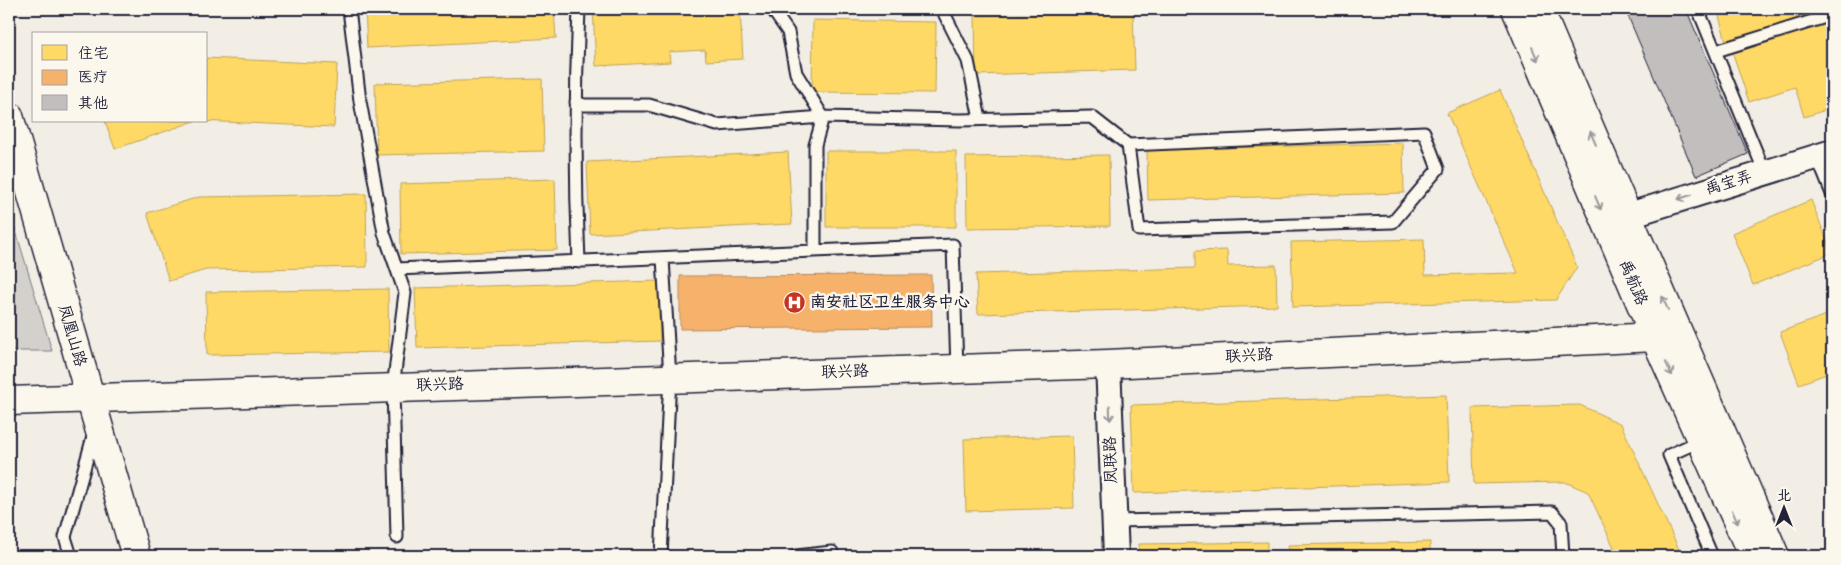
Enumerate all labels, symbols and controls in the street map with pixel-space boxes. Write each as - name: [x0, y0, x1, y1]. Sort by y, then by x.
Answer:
- legend: [32, 32, 208, 122]
- text: 住宅: [78, 44, 108, 66]
- one-way arrow: [1530, 46, 1540, 61]
- text: 医疗: [78, 68, 108, 90]
- text: 其他: [78, 94, 108, 116]
- one-way arrow: [1588, 130, 1597, 145]
- street label: 禹宝弄: [1703, 166, 1755, 202]
- one-way arrow: [1678, 193, 1694, 203]
- one-way arrow: [1594, 195, 1603, 210]
- street label: 禹航路: [1612, 256, 1652, 310]
- hospital icon: 南安社区卫生服务中心: [782, 291, 806, 315]
- place label: 南安社区卫生服务中心: [810, 292, 970, 315]
- one-way arrow: [1660, 296, 1670, 311]
- street label: 凤凰山路: [51, 302, 91, 370]
- street label: 联兴路: [1224, 344, 1274, 370]
- street label: 联兴路: [821, 361, 869, 385]
- one-way arrow: [1665, 361, 1674, 376]
- street label: 联兴路: [416, 374, 464, 398]
- one-way arrow: [1105, 404, 1115, 420]
- street label: 凤联路: [1100, 436, 1124, 484]
- north arrow: [1758, 482, 1808, 532]
- text: 北: [1777, 487, 1791, 507]
- one-way arrow: [1731, 509, 1741, 524]

